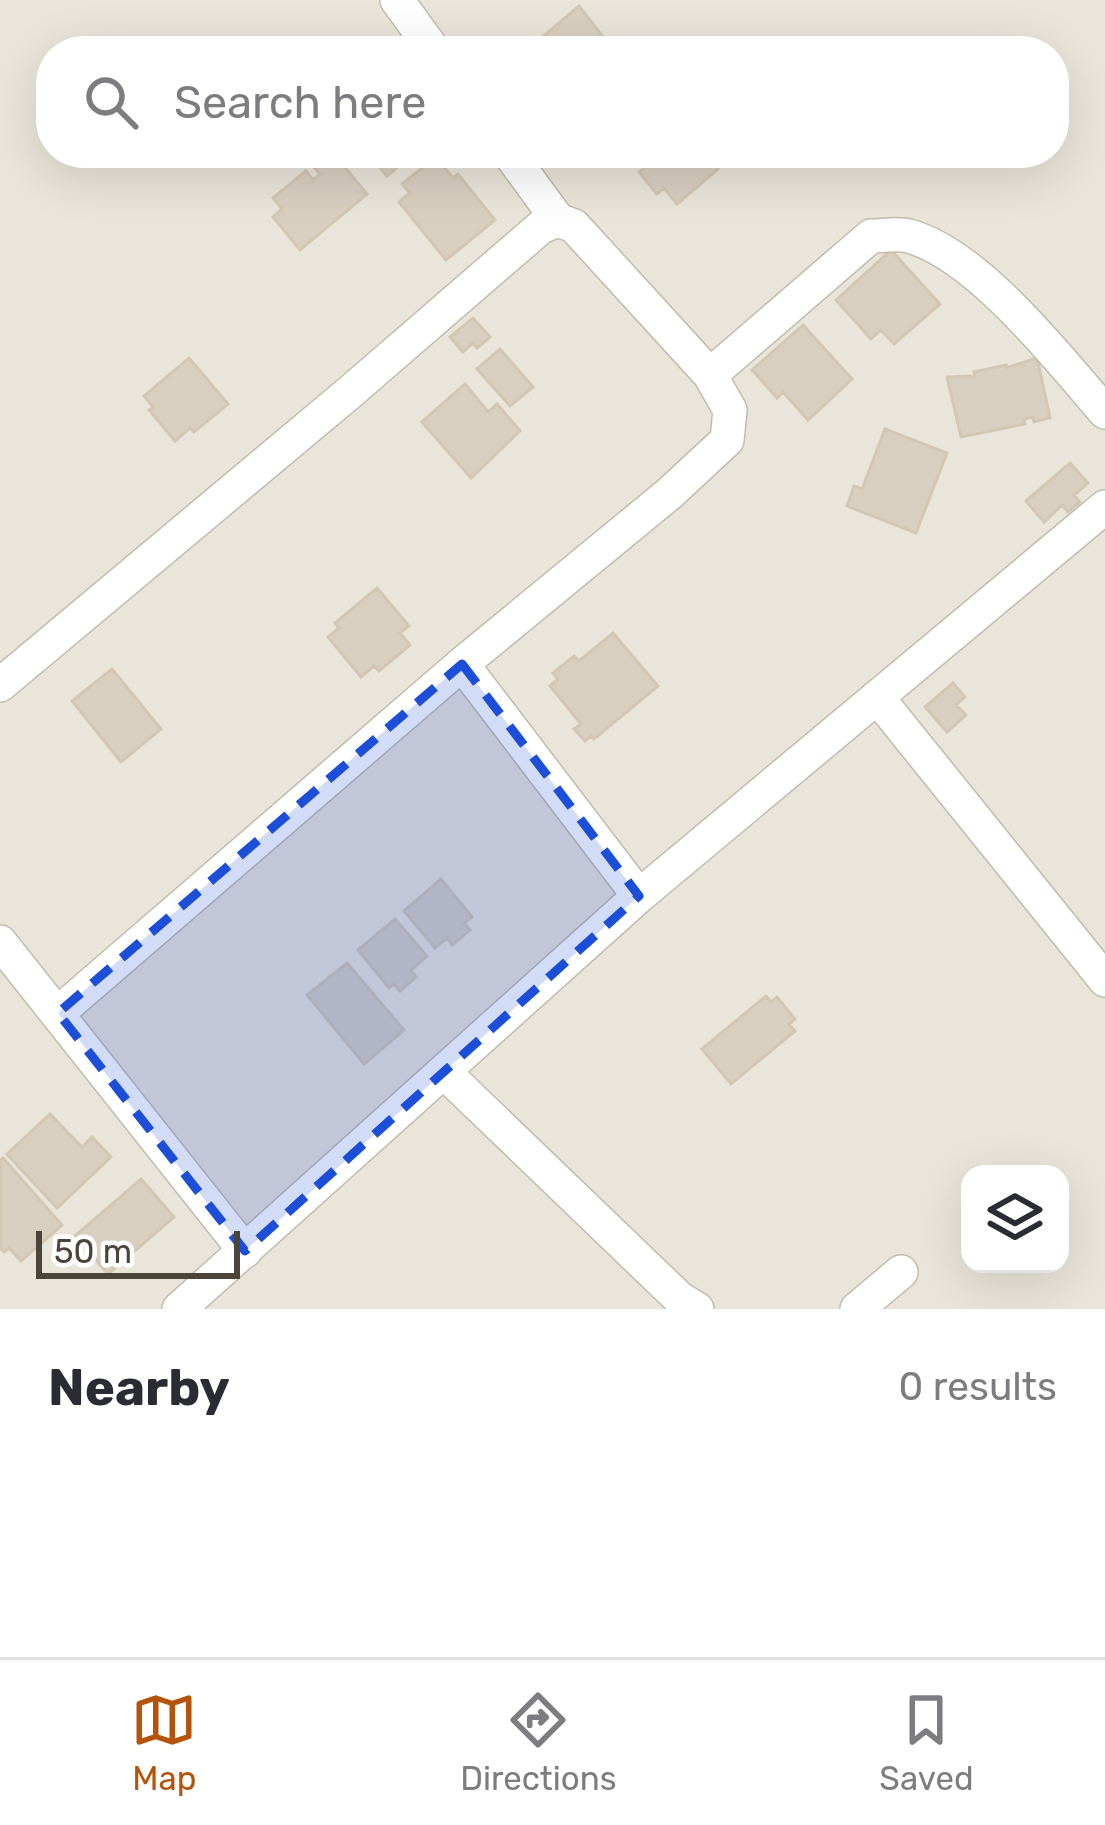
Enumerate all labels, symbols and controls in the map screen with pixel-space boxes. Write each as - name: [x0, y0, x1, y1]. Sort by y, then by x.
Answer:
- search box: [36, 36, 1069, 168]
- icon: search: [78, 69, 144, 135]
- text: Search here: [174, 76, 426, 129]
- map controls: [961, 1165, 1069, 1273]
- button: layers: [961, 1165, 1069, 1273]
- scale bar: [36, 1225, 240, 1278]
- text: 50 m: [54, 1232, 132, 1271]
- text: Nearby: [48, 1357, 230, 1418]
- text: 0 results: [898, 1364, 1057, 1410]
- tab: Map: [131, 1687, 197, 1798]
- tab: Directions: [460, 1687, 617, 1798]
- tab: Saved: [879, 1687, 974, 1798]

